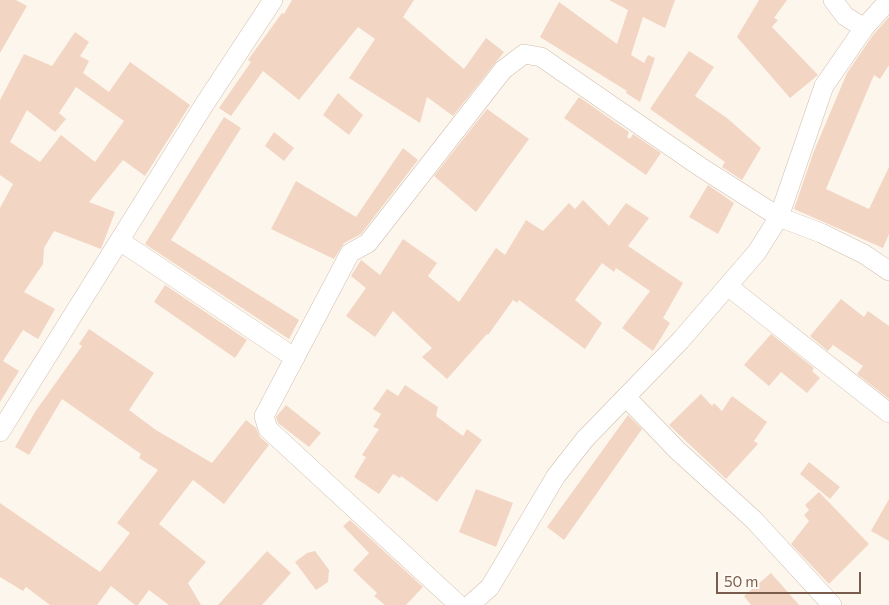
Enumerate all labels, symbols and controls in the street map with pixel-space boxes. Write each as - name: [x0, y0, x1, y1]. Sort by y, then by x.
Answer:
- scale bar: [719, 562, 864, 594]
- text: 50 m: [724, 572, 758, 590]

